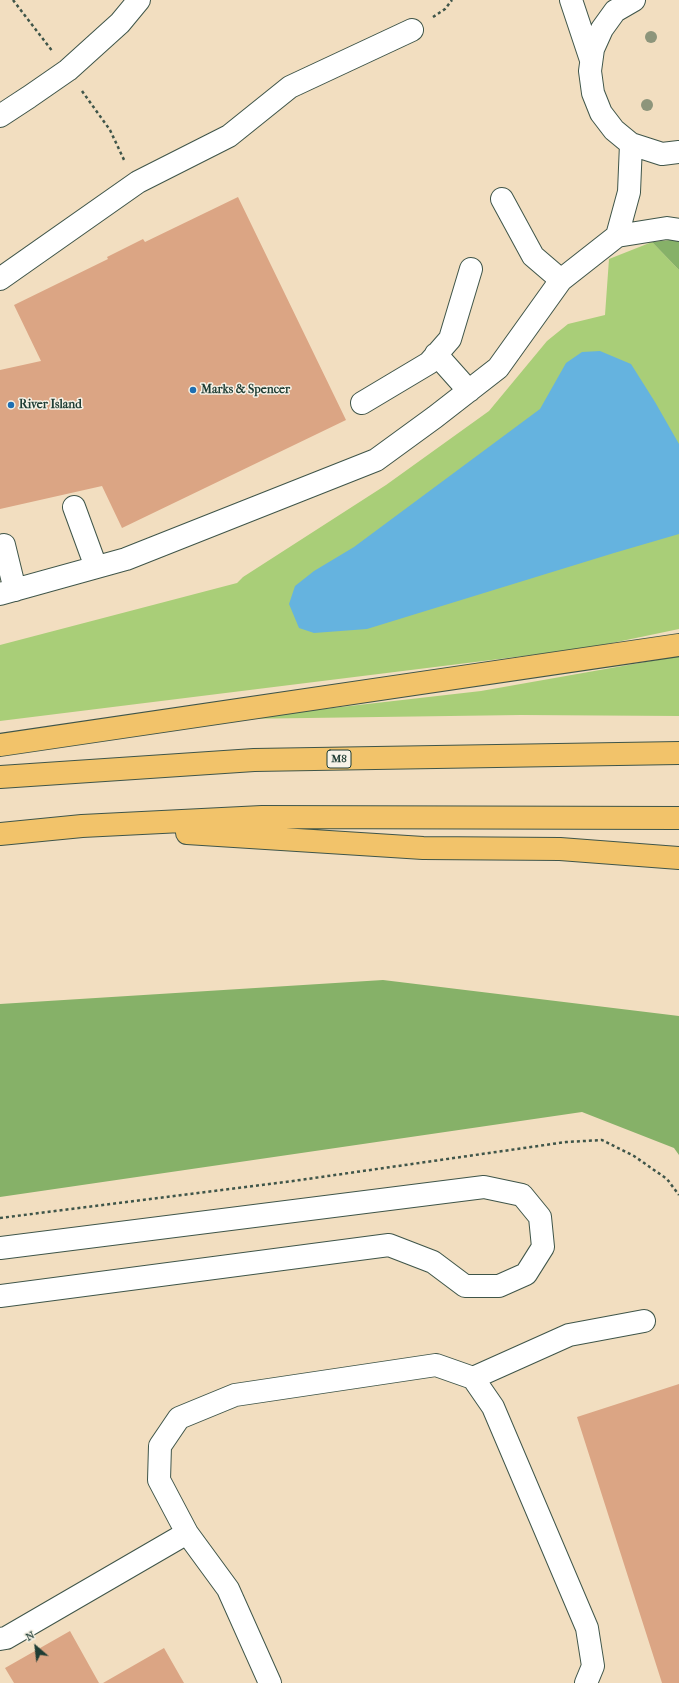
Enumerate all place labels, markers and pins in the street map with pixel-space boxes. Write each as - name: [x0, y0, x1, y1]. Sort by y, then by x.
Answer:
- place label: Marks & Spencer: [201, 383, 290, 397]
- marker: Marks & Spencer: [188, 385, 198, 395]
- place label: River Island: [19, 398, 82, 412]
- marker: River Island: [6, 400, 16, 410]

